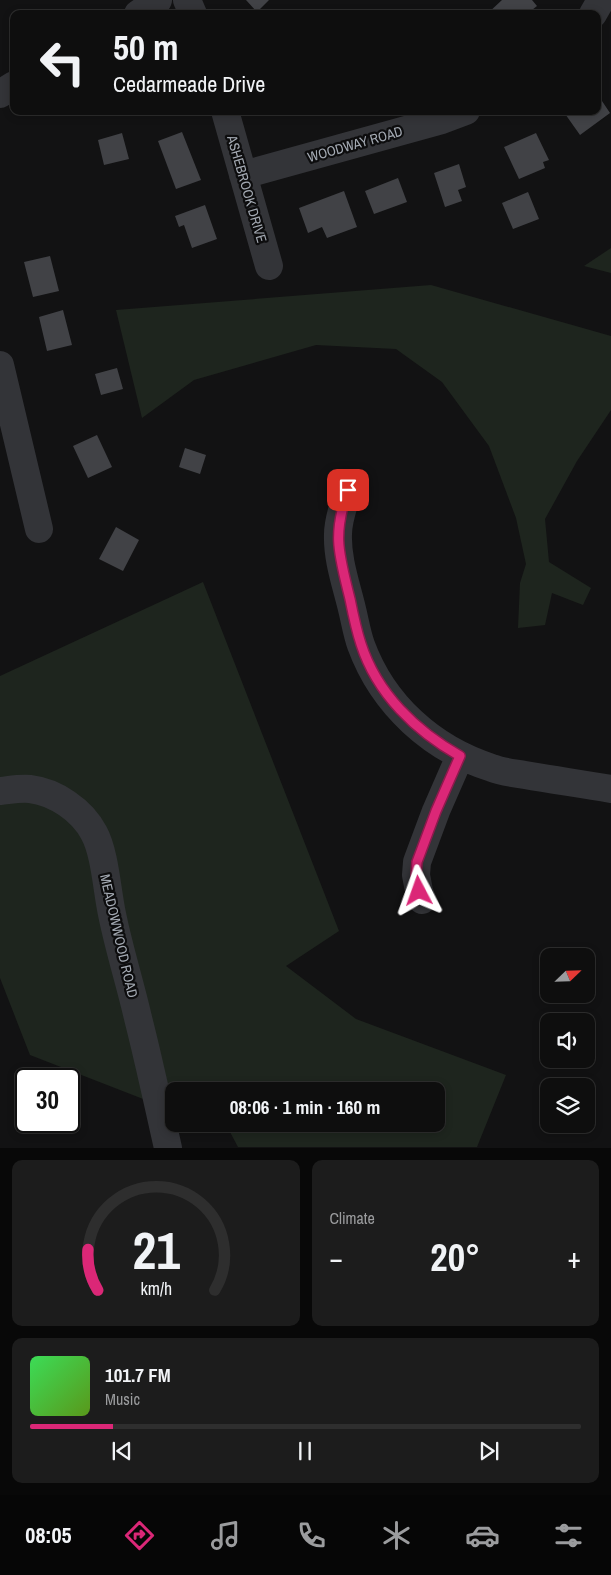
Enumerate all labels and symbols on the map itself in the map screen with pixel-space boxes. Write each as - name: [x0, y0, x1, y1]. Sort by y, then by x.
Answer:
- street label: WOODWAY ROAD: [305, 122, 405, 166]
- street label: ASHEBROOK DRIVE: [223, 132, 271, 245]
- pin: [327, 469, 369, 511]
- position arrow: [392, 864, 444, 916]
- street label: MEADOWWOOD ROAD: [96, 872, 142, 1000]
- north arrow: [540, 948, 595, 1002]
- speed limit sign: 30: [15, 1068, 80, 1133]

